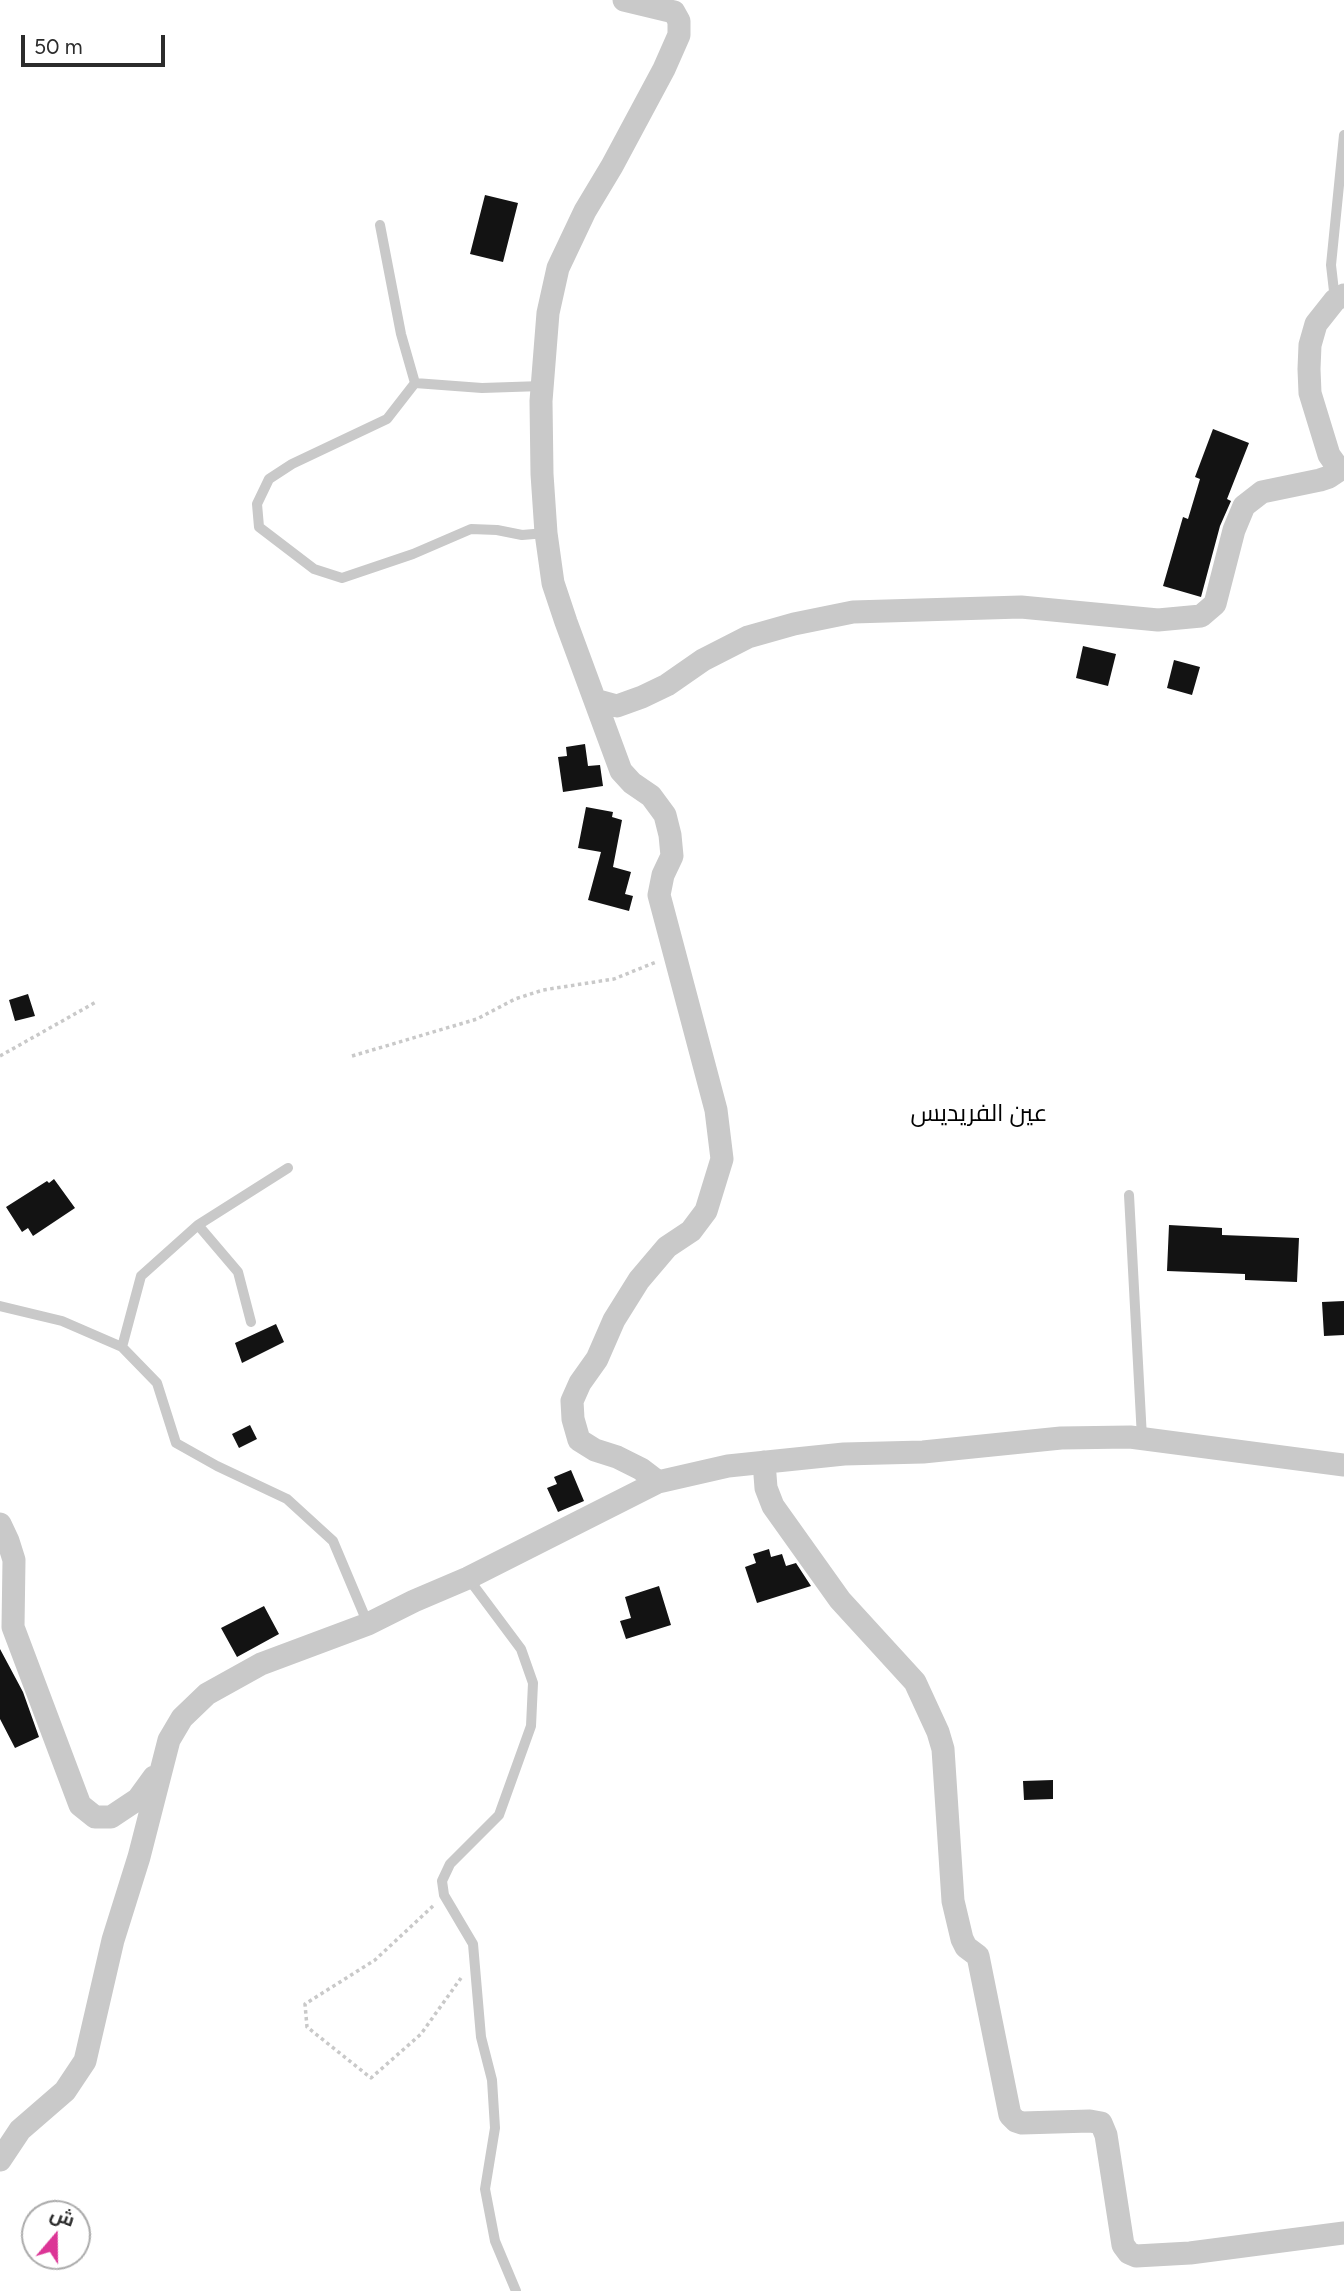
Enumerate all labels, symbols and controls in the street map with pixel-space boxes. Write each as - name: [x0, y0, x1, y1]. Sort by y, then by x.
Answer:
- scale bar: [24, 21, 168, 65]
- text: 50 m: [34, 34, 83, 59]
- district label: عين الفريديس: [910, 1100, 1048, 1128]
- north arrow: [21, 2200, 91, 2270]
- text: ش: [47, 2202, 78, 2232]

